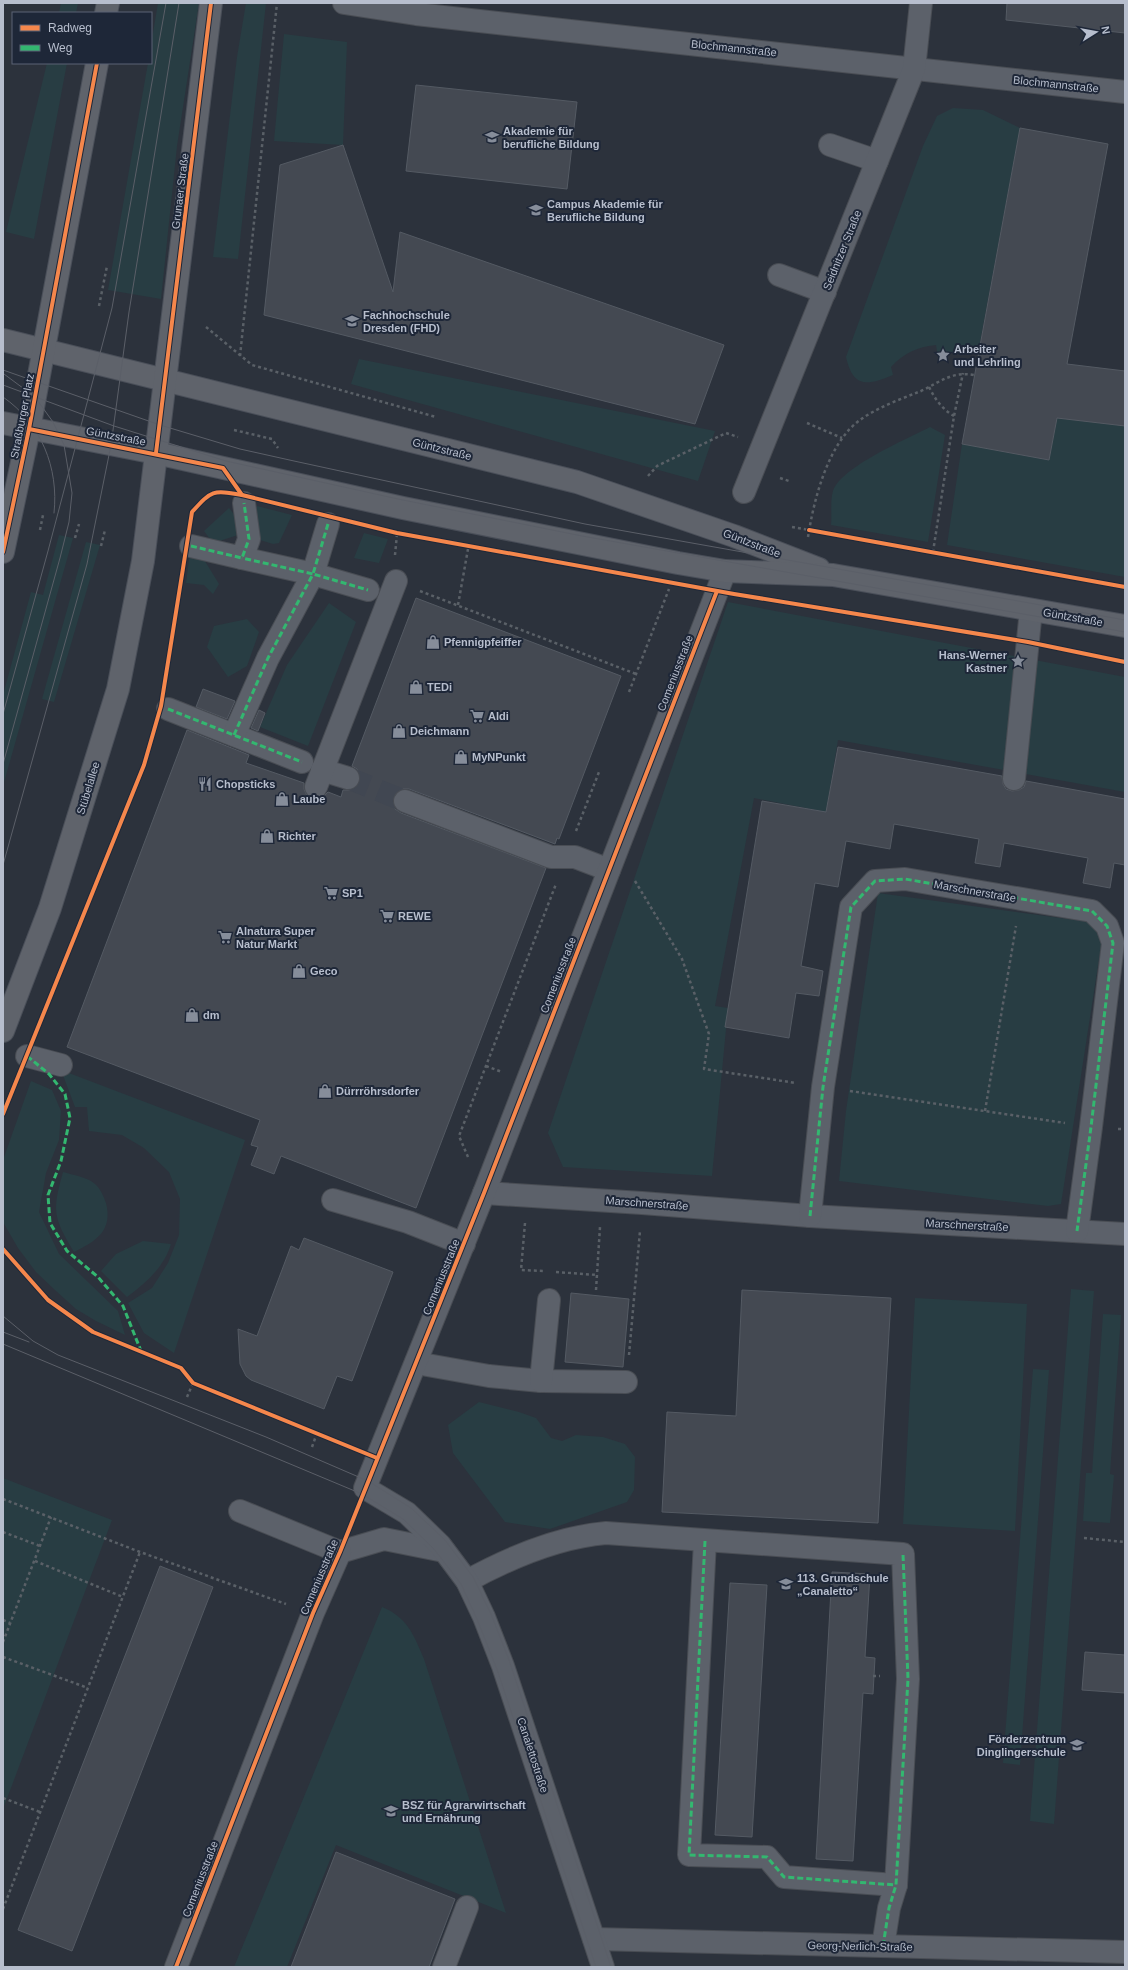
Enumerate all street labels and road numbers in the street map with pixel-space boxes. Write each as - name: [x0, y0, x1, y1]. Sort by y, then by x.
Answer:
- street label: Blochmannstraße: [690, 38, 778, 58]
- street label: Blochmannstraße: [1012, 74, 1100, 94]
- street label: Grunaer Straße: [169, 152, 191, 230]
- street label: Seidnitzer Straße: [821, 208, 863, 292]
- street label: Straßburger Platz: [8, 373, 36, 459]
- street label: Güntzstraße: [85, 424, 147, 448]
- street label: Güntzstraße: [411, 436, 473, 462]
- street label: Güntzstraße: [722, 527, 782, 559]
- street label: Güntzstraße: [1042, 606, 1104, 628]
- street label: Comeniusstraße: [655, 633, 695, 713]
- street label: Stübelallee: [74, 760, 102, 816]
- street label: Marschnerstraße: [933, 878, 1017, 904]
- street label: Comeniusstraße: [538, 935, 578, 1015]
- street label: Marschnerstraße: [605, 1194, 689, 1212]
- street label: Marschnerstraße: [925, 1217, 1009, 1233]
- street label: Comeniusstraße: [420, 1237, 462, 1317]
- street label: Comeniusstraße: [298, 1538, 340, 1616]
- street label: Canalettostraße: [515, 1716, 551, 1794]
- street label: Comeniusstraße: [180, 1839, 220, 1919]
- street label: Georg-Nerlich-Straße: [807, 1939, 913, 1953]

